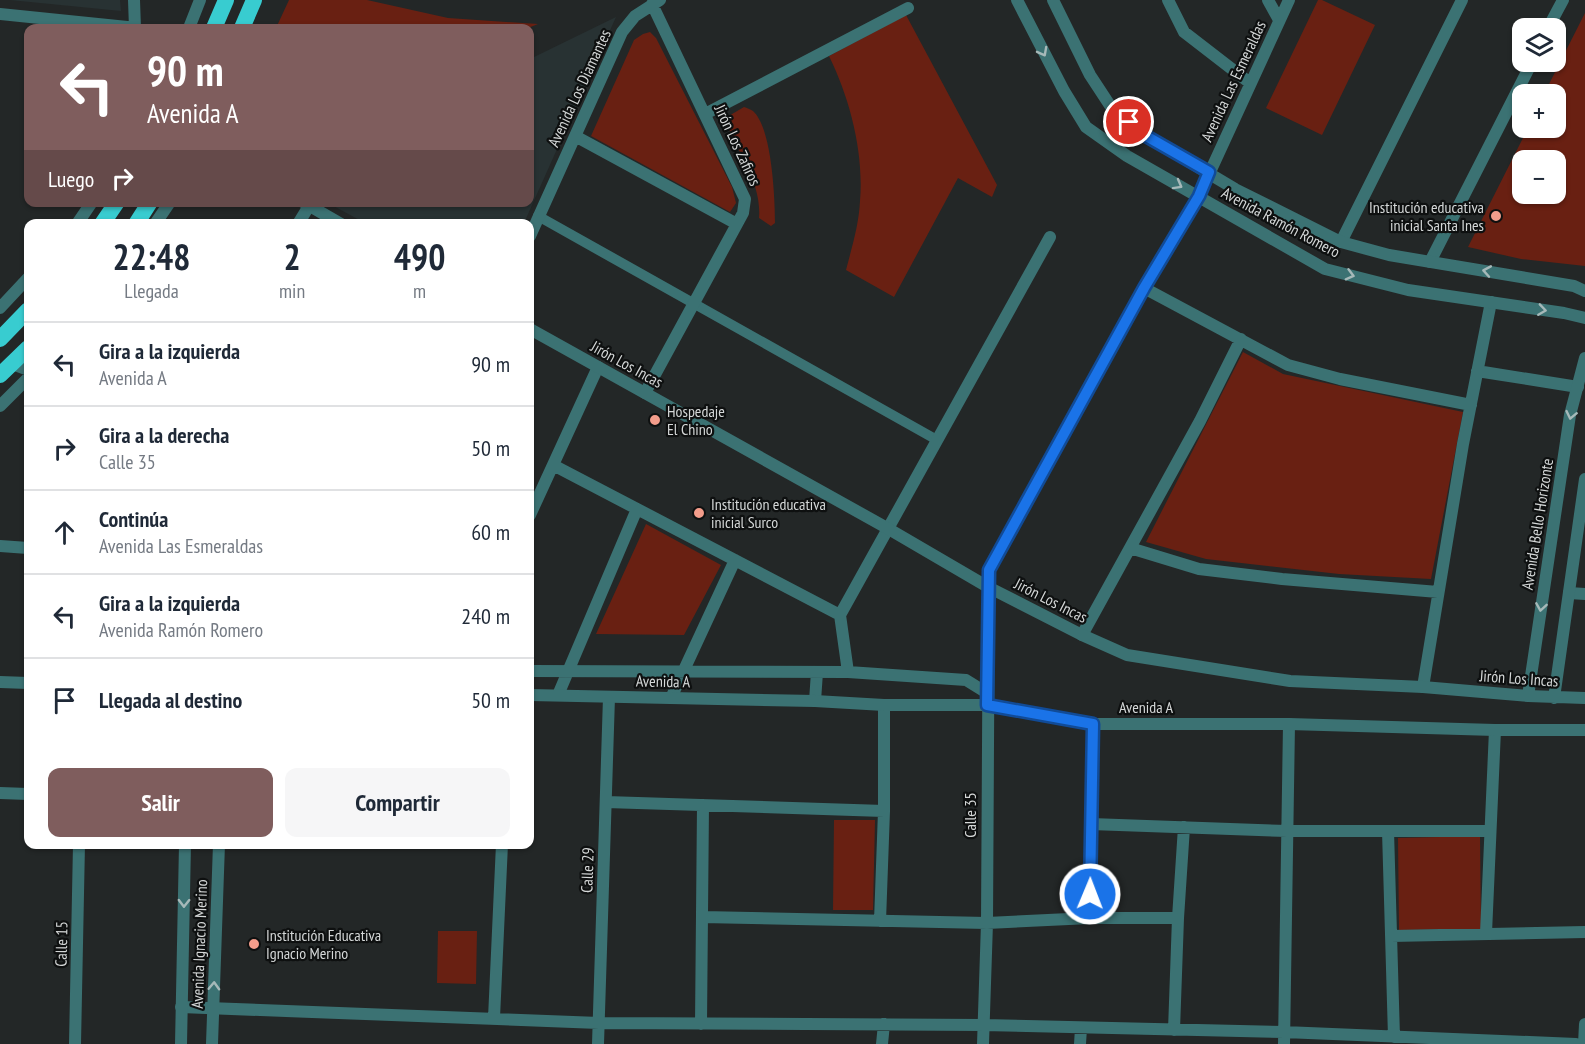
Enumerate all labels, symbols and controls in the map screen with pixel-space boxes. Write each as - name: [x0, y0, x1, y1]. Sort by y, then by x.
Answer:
- street label: Avenida Las Esmeraldas: [1196, 17, 1270, 145]
- map controls: [1512, 18, 1566, 204]
- button: layers: [1512, 18, 1566, 72]
- street label: Avenida Los Diamantes: [543, 26, 615, 150]
- text: 90 m: [147, 43, 224, 98]
- one-way arrow: [1036, 46, 1047, 56]
- icon: left: [48, 48, 126, 126]
- button: +: [1512, 84, 1566, 138]
- text: Avenida A: [147, 96, 239, 130]
- pin: [1103, 96, 1154, 147]
- street label: Jirón Los Zafiros: [710, 100, 766, 189]
- icon: arrive: [1112, 105, 1145, 138]
- button: −: [1512, 150, 1566, 204]
- icon: right: [106, 162, 139, 195]
- text: Luego: [48, 165, 94, 193]
- one-way arrow: [1172, 177, 1182, 189]
- street label: Avenida Ramón Romero: [1218, 182, 1344, 262]
- place label: Institución educativa inicial Santa Ines: [1369, 197, 1484, 235]
- marker: Institución educativa inicial Santa Ines: [1489, 209, 1503, 223]
- text: 22:48: [113, 233, 190, 280]
- text: 2: [283, 233, 301, 280]
- text: 490: [394, 233, 445, 280]
- one-way arrow: [1482, 266, 1491, 278]
- one-way arrow: [1344, 268, 1355, 280]
- text: Llegada: [124, 278, 179, 304]
- text: min: [279, 278, 305, 304]
- text: m: [413, 278, 426, 304]
- one-way arrow: [1537, 303, 1546, 315]
- street label: Jirón Los Incas: [587, 336, 666, 392]
- text: Gira a la izquierda: [99, 337, 240, 365]
- icon: left: [48, 348, 81, 381]
- text: 90 m: [471, 350, 510, 378]
- text: Avenida A: [99, 365, 167, 391]
- place label: Hospedaje El Chino: [667, 401, 725, 439]
- one-way arrow: [1565, 409, 1578, 419]
- marker: Hospedaje El Chino: [648, 413, 662, 427]
- text: Gira a la derecha: [99, 421, 229, 449]
- icon: right: [48, 432, 81, 465]
- text: 50 m: [471, 434, 510, 462]
- text: Calle 35: [99, 449, 156, 475]
- street label: Avenida Bello Horizonte: [1517, 457, 1557, 591]
- place label: Institución educativa inicial Surco: [711, 494, 826, 532]
- text: Continúa: [99, 505, 168, 533]
- marker: Institución educativa inicial Surco: [692, 506, 706, 520]
- icon: ahead: [48, 516, 81, 549]
- text: 60 m: [471, 518, 510, 546]
- text: Avenida Las Esmeraldas: [99, 533, 263, 559]
- street label: Jirón Los Incas: [1010, 573, 1091, 627]
- text: Gira a la izquierda: [99, 589, 240, 617]
- icon: left: [48, 600, 81, 633]
- text: 240 m: [461, 602, 510, 630]
- one-way arrow: [1535, 602, 1548, 612]
- text: Avenida Ramón Romero: [99, 617, 263, 643]
- street label: Jirón Los Incas: [1478, 665, 1559, 691]
- street label: Avenida A: [636, 671, 691, 691]
- icon: arrive: [48, 684, 81, 717]
- text: Llegada al destino: [99, 686, 242, 714]
- text: 50 m: [471, 686, 510, 714]
- street label: Avenida A: [1119, 697, 1174, 717]
- button: Salir: [48, 768, 273, 837]
- button: Compartir: [285, 768, 510, 837]
- street label: Calle 35: [960, 792, 980, 838]
- street label: Calle 29: [576, 847, 598, 893]
- position arrow: [1058, 862, 1122, 926]
- street label: Avenida Ignacio Merino: [187, 879, 211, 1009]
- one-way arrow: [178, 898, 190, 907]
- street label: Calle 15: [51, 921, 71, 967]
- place label: Institución Educativa Ignacio Merino: [266, 925, 381, 963]
- marker: Institución Educativa Ignacio Merino: [247, 937, 261, 951]
- one-way arrow: [208, 981, 220, 990]

